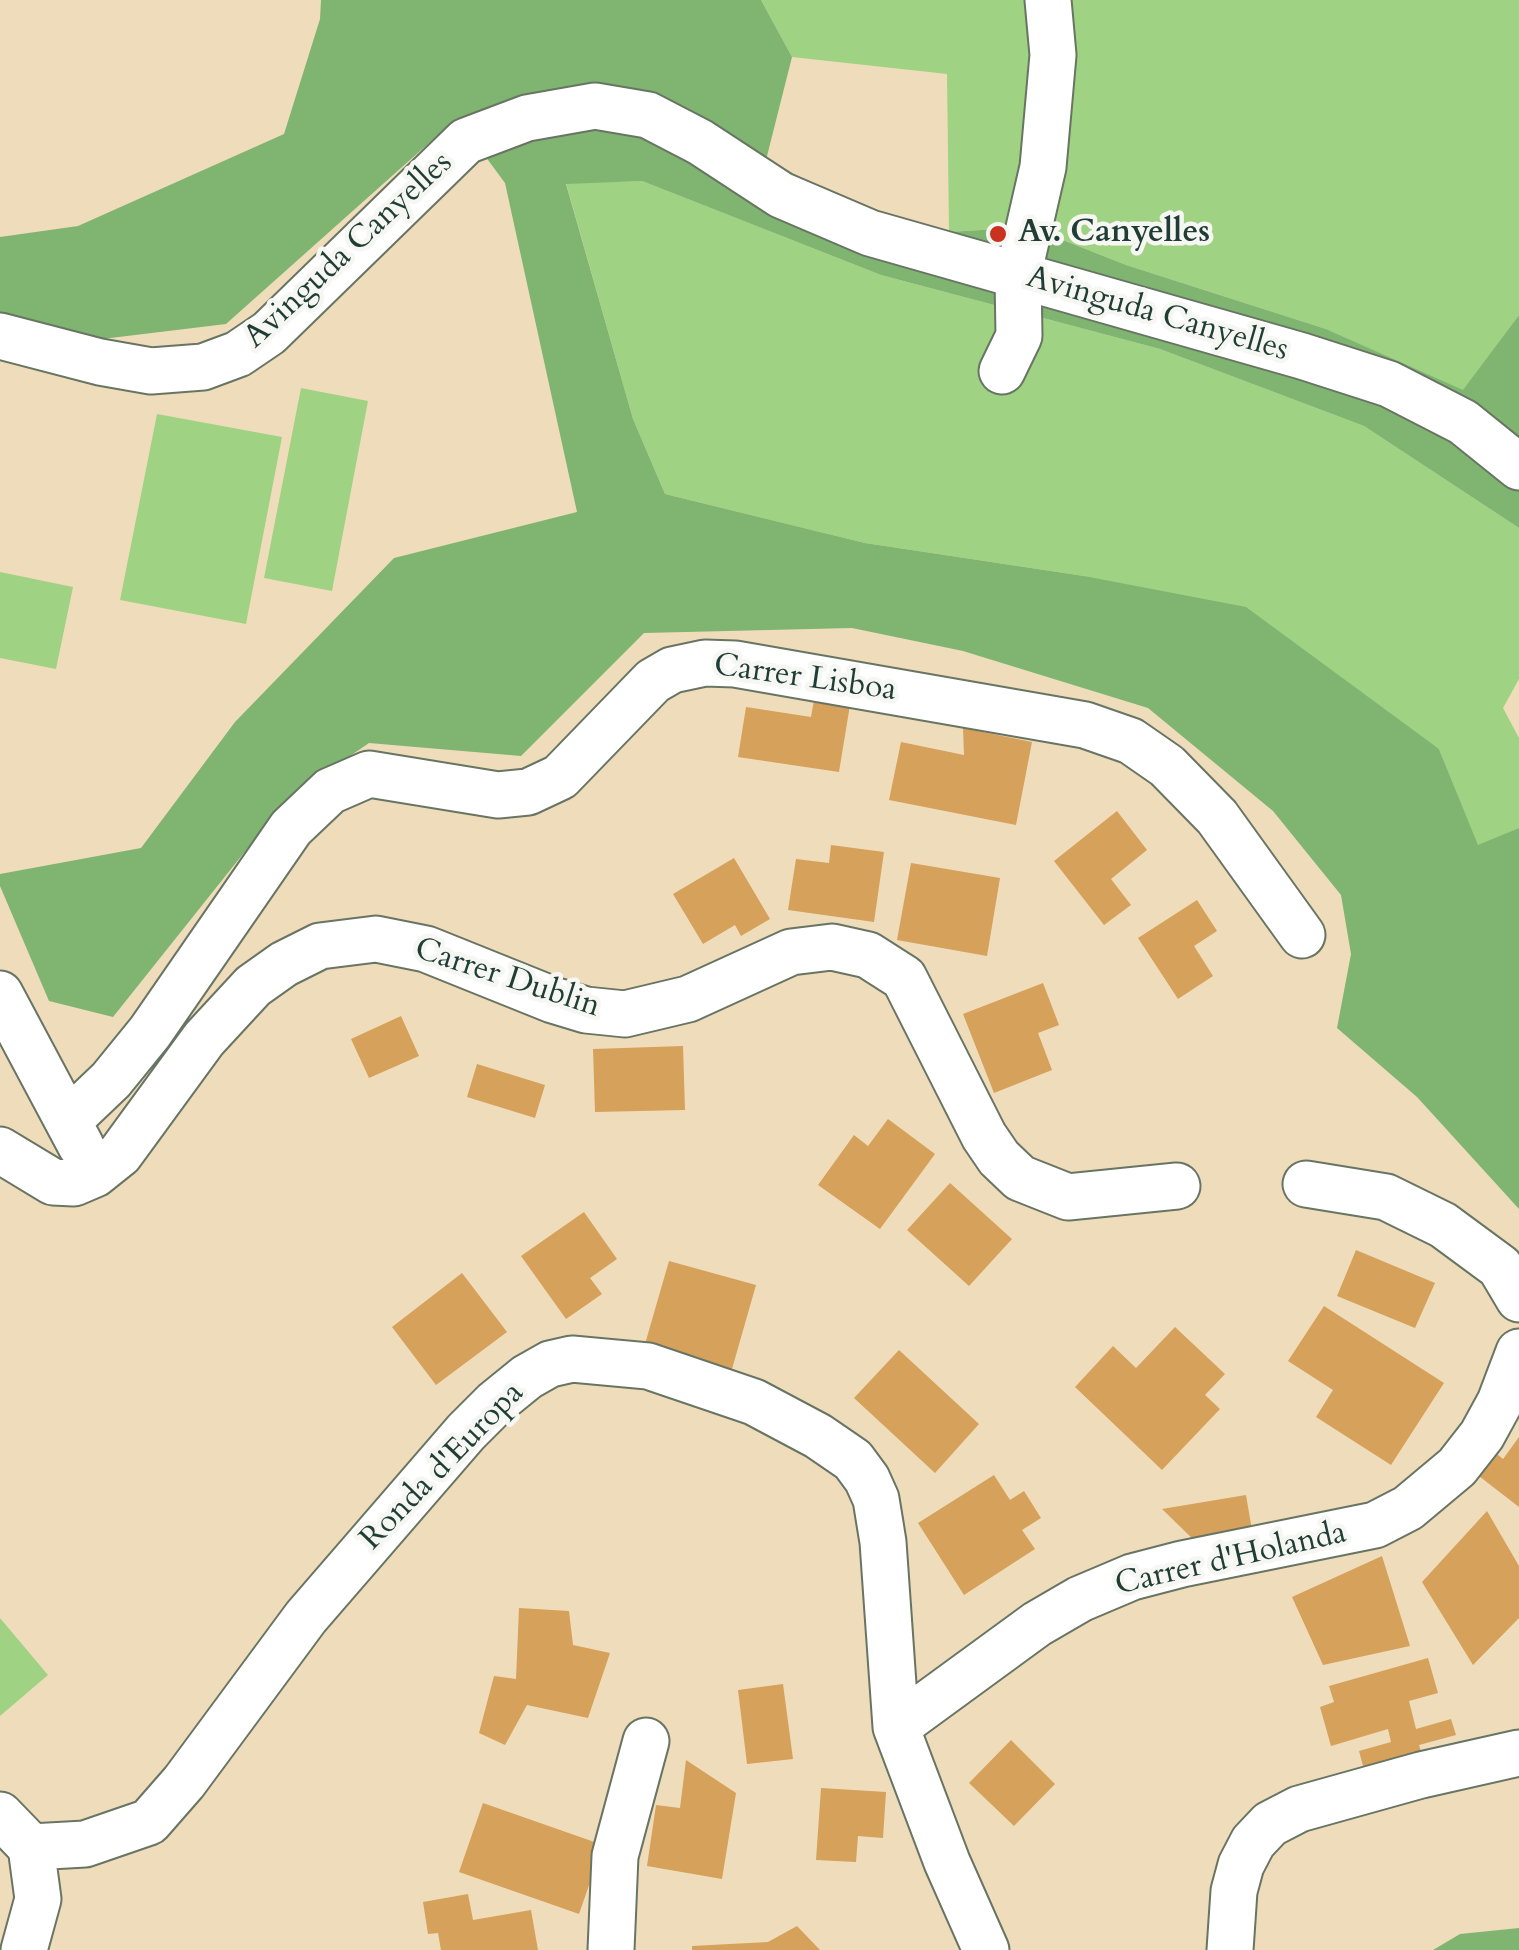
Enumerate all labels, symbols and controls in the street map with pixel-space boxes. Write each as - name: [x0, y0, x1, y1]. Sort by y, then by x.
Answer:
- street label: Avinguda Canyelles: [237, 145, 461, 357]
- place label: Av. Canyelles: [1018, 215, 1210, 253]
- marker: Av. Canyelles: [987, 223, 1009, 245]
- street label: Avinguda Canyelles: [1022, 259, 1292, 371]
- street label: Carrer Lisboa: [711, 647, 899, 711]
- street label: Carrer Dublin: [410, 931, 604, 1027]
- street label: Ronda d'Europa: [353, 1375, 533, 1559]
- street label: Carrer d'Holanda: [1112, 1515, 1350, 1605]

